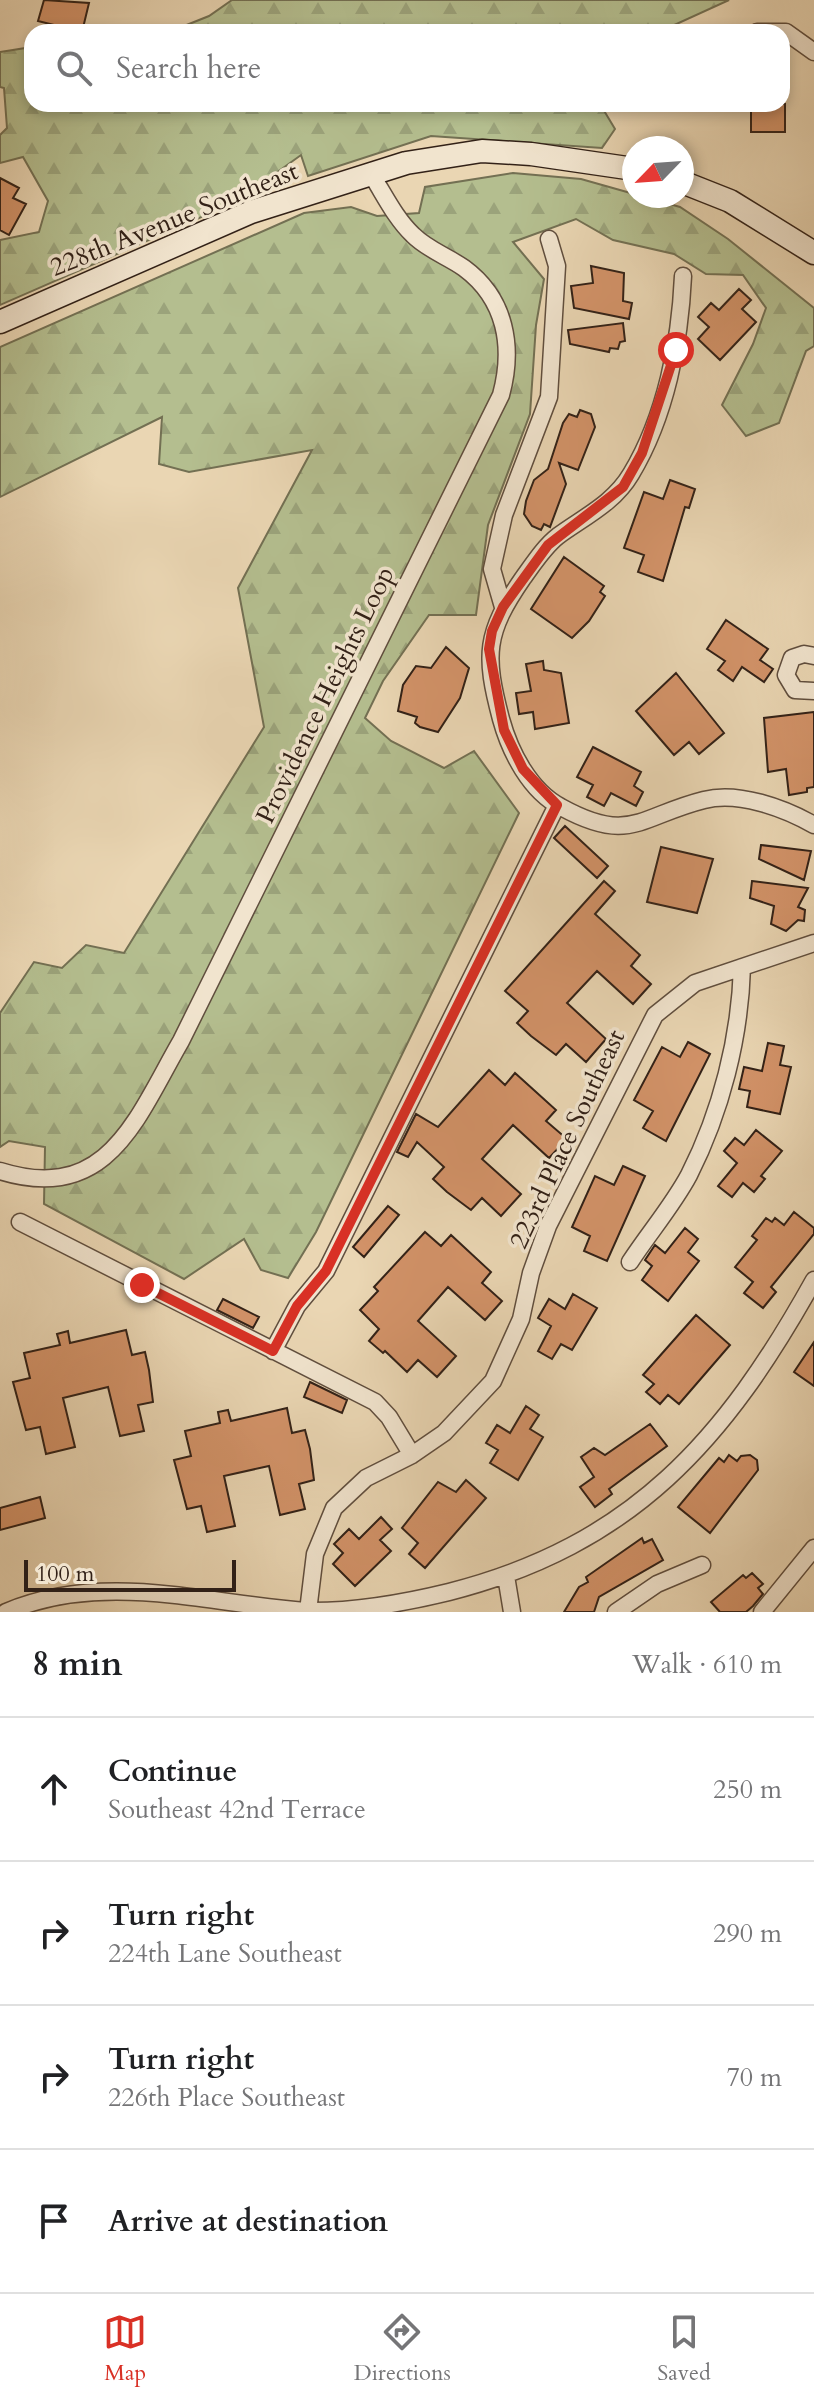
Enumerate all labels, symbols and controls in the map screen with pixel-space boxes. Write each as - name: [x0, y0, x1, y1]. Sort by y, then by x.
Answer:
- search box: [24, 24, 790, 112]
- icon: search: [52, 46, 96, 90]
- text: Search here: [116, 48, 261, 89]
- north arrow: [622, 136, 694, 208]
- street label: 228th Avenue Southeast: [45, 153, 303, 285]
- route start: [658, 332, 694, 368]
- street label: Providence Heights Loop: [248, 561, 402, 829]
- street label: 223rd Place Southeast: [501, 1024, 633, 1254]
- route end: [124, 1267, 160, 1303]
- scale bar: [24, 1556, 236, 1592]
- text: 100 m: [36, 1559, 94, 1589]
- text: 8 min: [32, 1641, 123, 1687]
- text: Walk · 610 m: [632, 1647, 782, 1682]
- text: Continue: [108, 1751, 237, 1792]
- icon: ahead: [32, 1767, 76, 1811]
- text: 250 m: [713, 1772, 782, 1807]
- text: Southeast 42nd Terrace: [108, 1792, 366, 1827]
- text: Turn right: [108, 1895, 254, 1936]
- icon: right: [32, 1911, 76, 1955]
- text: 290 m: [713, 1916, 782, 1951]
- text: 224th Lane Southeast: [108, 1936, 342, 1971]
- text: Turn right: [108, 2039, 254, 2080]
- icon: right: [32, 2055, 76, 2099]
- text: 70 m: [726, 2060, 782, 2095]
- text: 226th Place Southeast: [108, 2080, 345, 2115]
- icon: arrive: [32, 2199, 76, 2243]
- text: Arrive at destination: [108, 2201, 388, 2242]
- tab: Map: [103, 2310, 147, 2388]
- tab: Directions: [354, 2310, 451, 2388]
- tab: Saved: [657, 2310, 711, 2388]

